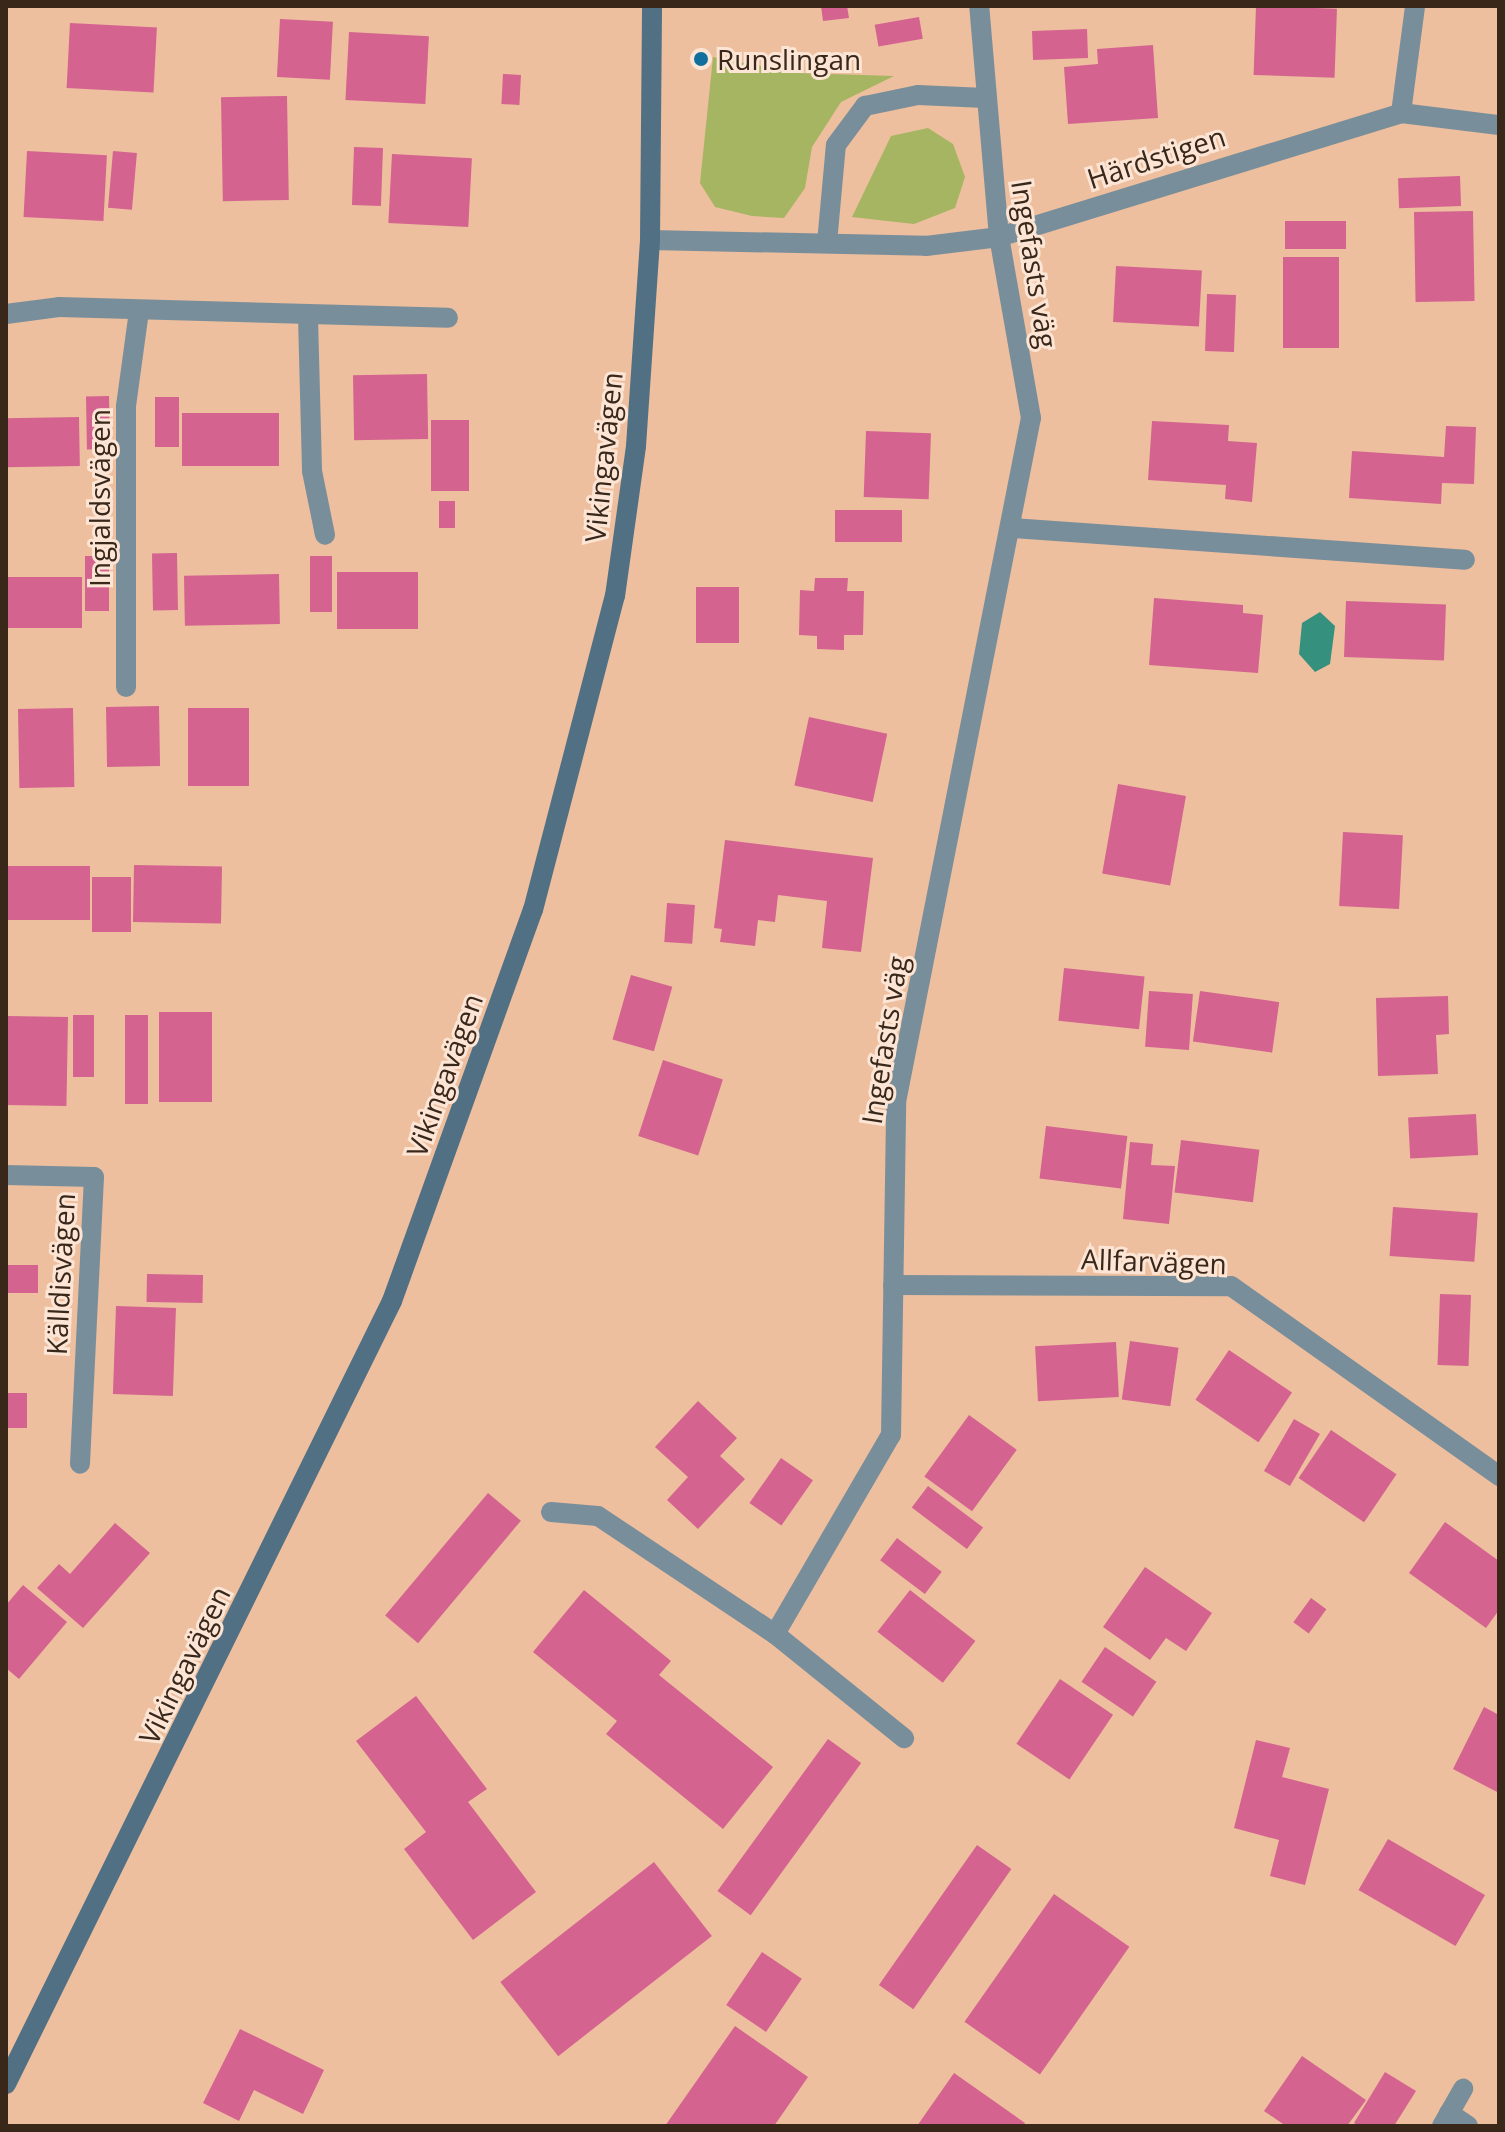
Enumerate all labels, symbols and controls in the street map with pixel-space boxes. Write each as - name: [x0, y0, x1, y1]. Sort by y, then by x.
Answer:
- place label: Runslingan: [717, 42, 861, 76]
- marker: Runslingan: [692, 50, 710, 68]
- street label: Härdstigen: [1083, 119, 1229, 195]
- street label: Ingefasts väg: [1005, 178, 1065, 350]
- street label: Vikingavägen: [577, 370, 629, 544]
- street label: Ingjaldsvägen: [82, 409, 116, 587]
- street label: Ingefasts väg: [854, 954, 914, 1126]
- street label: Vikingavägen: [399, 989, 489, 1161]
- street label: Källdisvägen: [39, 1192, 81, 1356]
- street label: Allfarvägen: [1081, 1242, 1227, 1280]
- street label: Vikingavägen: [131, 1581, 237, 1749]

